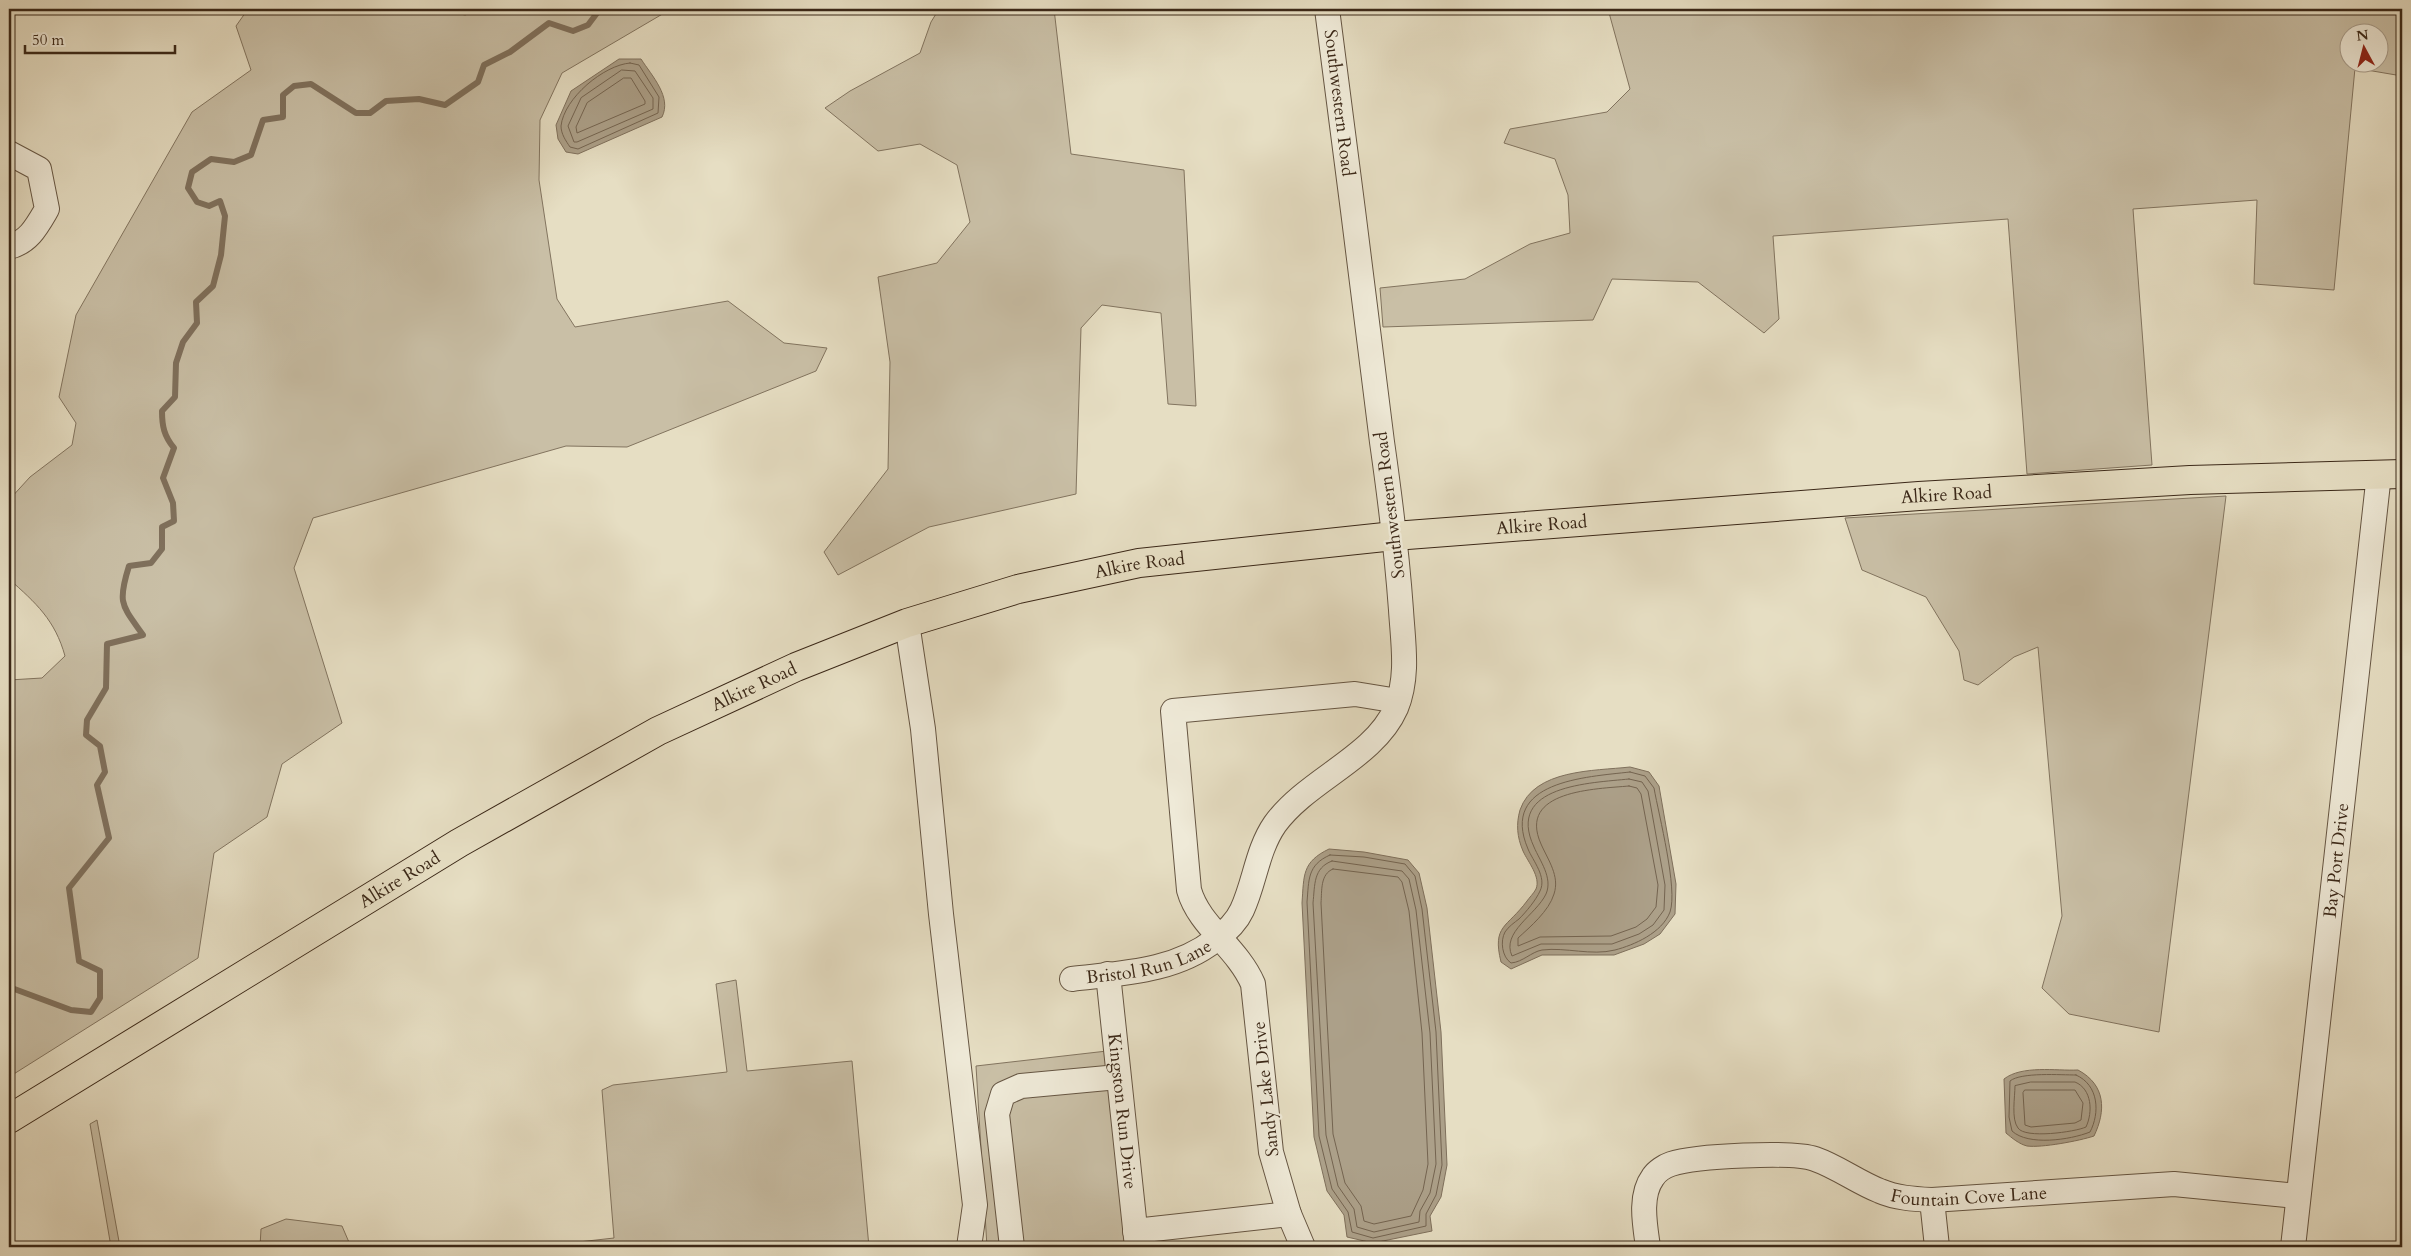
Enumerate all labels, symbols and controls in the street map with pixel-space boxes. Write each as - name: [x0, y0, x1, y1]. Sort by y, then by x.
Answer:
- scale bar: [25, 22, 175, 54]
- north arrow: [2338, 22, 2388, 72]
- text: N: [2355, 25, 2370, 46]
- street label: Southwestern Road: [1318, 28, 1360, 178]
- text: 50 m: [32, 30, 64, 50]
- street label: Southwestern Road: [1369, 430, 1411, 580]
- street label: Alkire Road: [1900, 479, 1993, 510]
- street label: Alkire Road: [1495, 509, 1588, 541]
- street label: Alkire Road: [1092, 546, 1186, 585]
- street label: Alkire Road: [707, 656, 801, 717]
- street label: Bay Port Drive: [2317, 802, 2355, 919]
- street label: Alkire Road: [354, 845, 445, 914]
- street label: Bristol Run Lane: [1085, 934, 1216, 990]
- street label: Sandy Lake Drive: [1246, 1020, 1286, 1158]
- street label: Kingston Run Drive: [1102, 1032, 1143, 1190]
- street label: Fountain Cove Lane: [1888, 1180, 2048, 1213]

